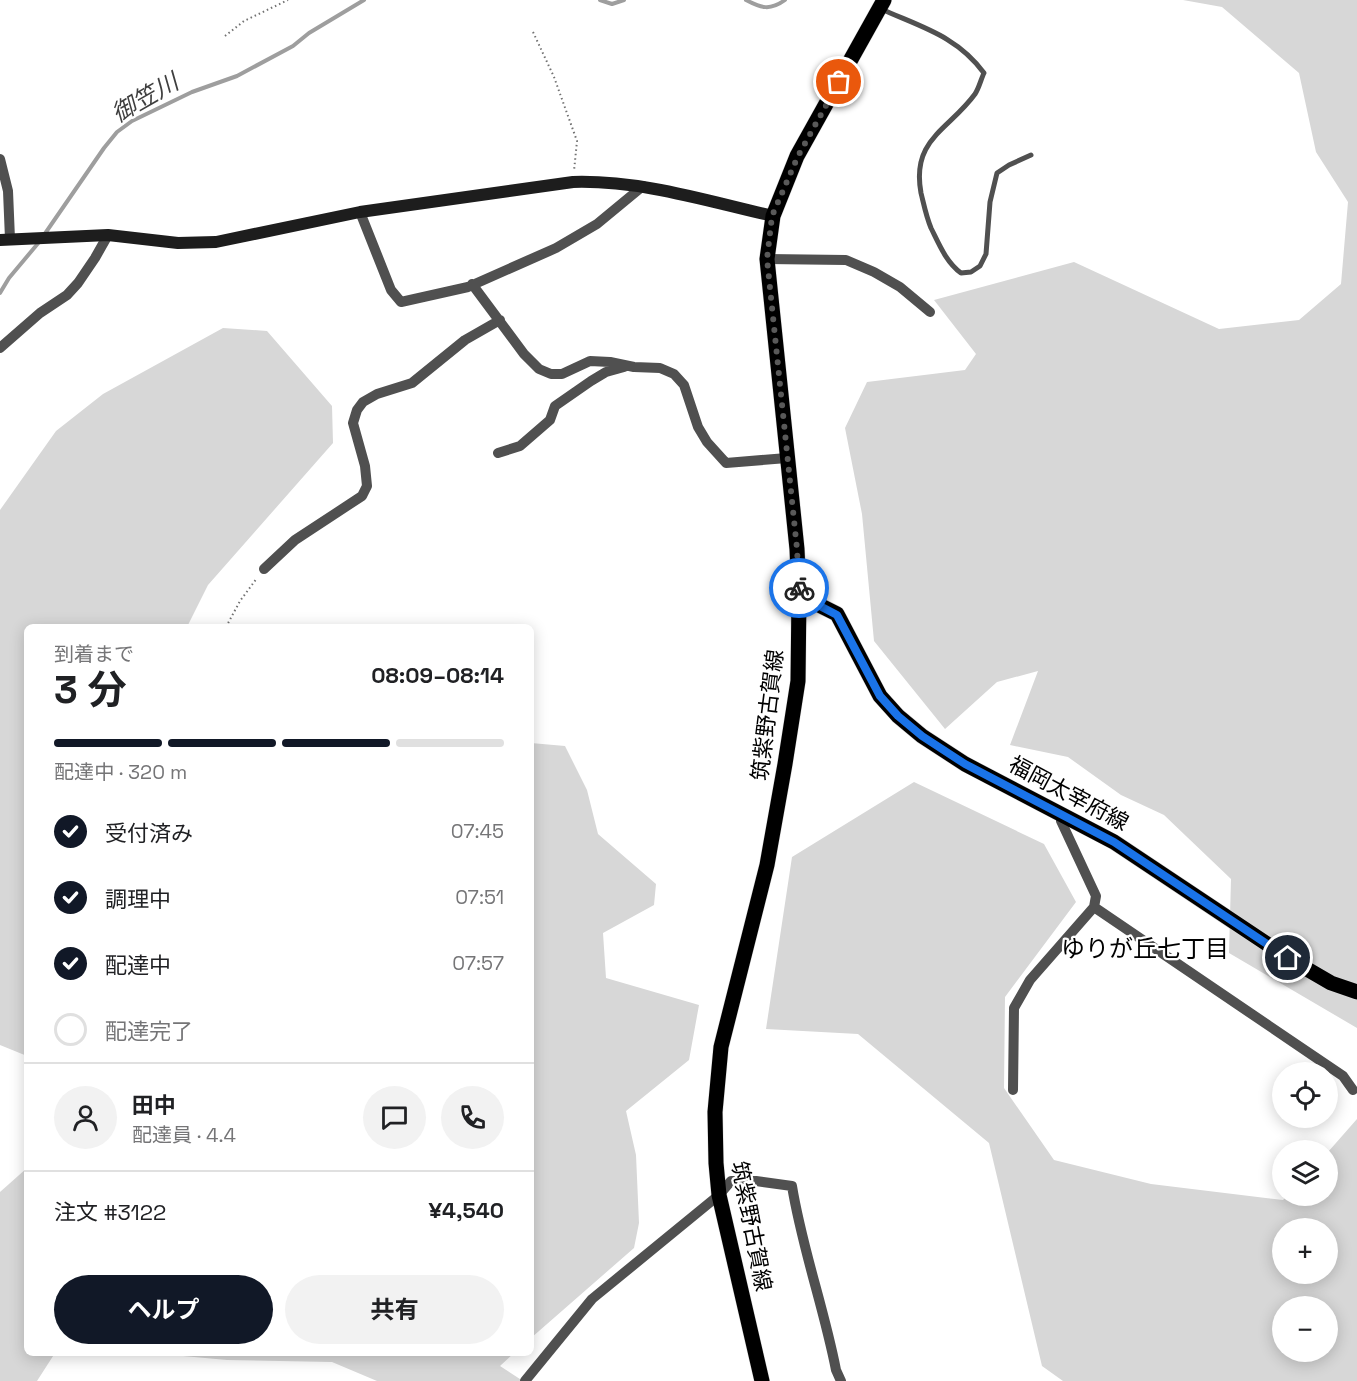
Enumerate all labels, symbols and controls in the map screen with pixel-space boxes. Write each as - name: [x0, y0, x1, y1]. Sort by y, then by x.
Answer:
- pin: [813, 56, 864, 107]
- water label: 御笠川: [106, 65, 186, 129]
- icon: bag: [822, 65, 855, 98]
- courier: [769, 558, 829, 618]
- icon: bike: [783, 572, 816, 605]
- text: 到着まで: [54, 641, 134, 667]
- street label: 筑紫野古賀線: [745, 648, 789, 782]
- text: 08:09–08:14: [371, 661, 504, 689]
- text: 3 分: [54, 665, 127, 714]
- street label: 福岡太宰府線: [1004, 750, 1134, 836]
- text: 配達中 · 320 m: [54, 759, 187, 785]
- icon: check: [54, 815, 87, 848]
- text: 07:45: [451, 818, 504, 844]
- text: 受付済み: [105, 819, 193, 847]
- icon: check: [54, 881, 87, 914]
- text: 07:51: [455, 884, 504, 910]
- text: 調理中: [105, 885, 171, 913]
- pin: [1262, 932, 1313, 983]
- district label: ゆりが丘七丁目: [1061, 933, 1229, 964]
- icon: home: [1271, 941, 1304, 974]
- icon: check: [54, 947, 87, 980]
- text: 07:57: [452, 950, 504, 976]
- text: 配達中: [105, 951, 171, 979]
- text: 配達完了: [105, 1017, 193, 1045]
- map controls: [1272, 1062, 1338, 1362]
- button: locate: [1272, 1062, 1338, 1128]
- button: person: [54, 1086, 117, 1149]
- button: chat: [363, 1086, 426, 1149]
- button: phone: [441, 1086, 504, 1149]
- text: 田中: [132, 1091, 176, 1119]
- text: 配達員 · 4.4: [132, 1122, 236, 1148]
- button: layers: [1272, 1140, 1338, 1206]
- street label: 筑紫野古賀線: [726, 1159, 778, 1293]
- text: ¥4,540: [428, 1196, 504, 1224]
- text: 注文 #3122: [54, 1198, 166, 1226]
- button: +: [1272, 1218, 1338, 1284]
- button: ヘルプ: [54, 1275, 273, 1344]
- button: 共有: [285, 1275, 504, 1344]
- button: −: [1272, 1296, 1338, 1362]

